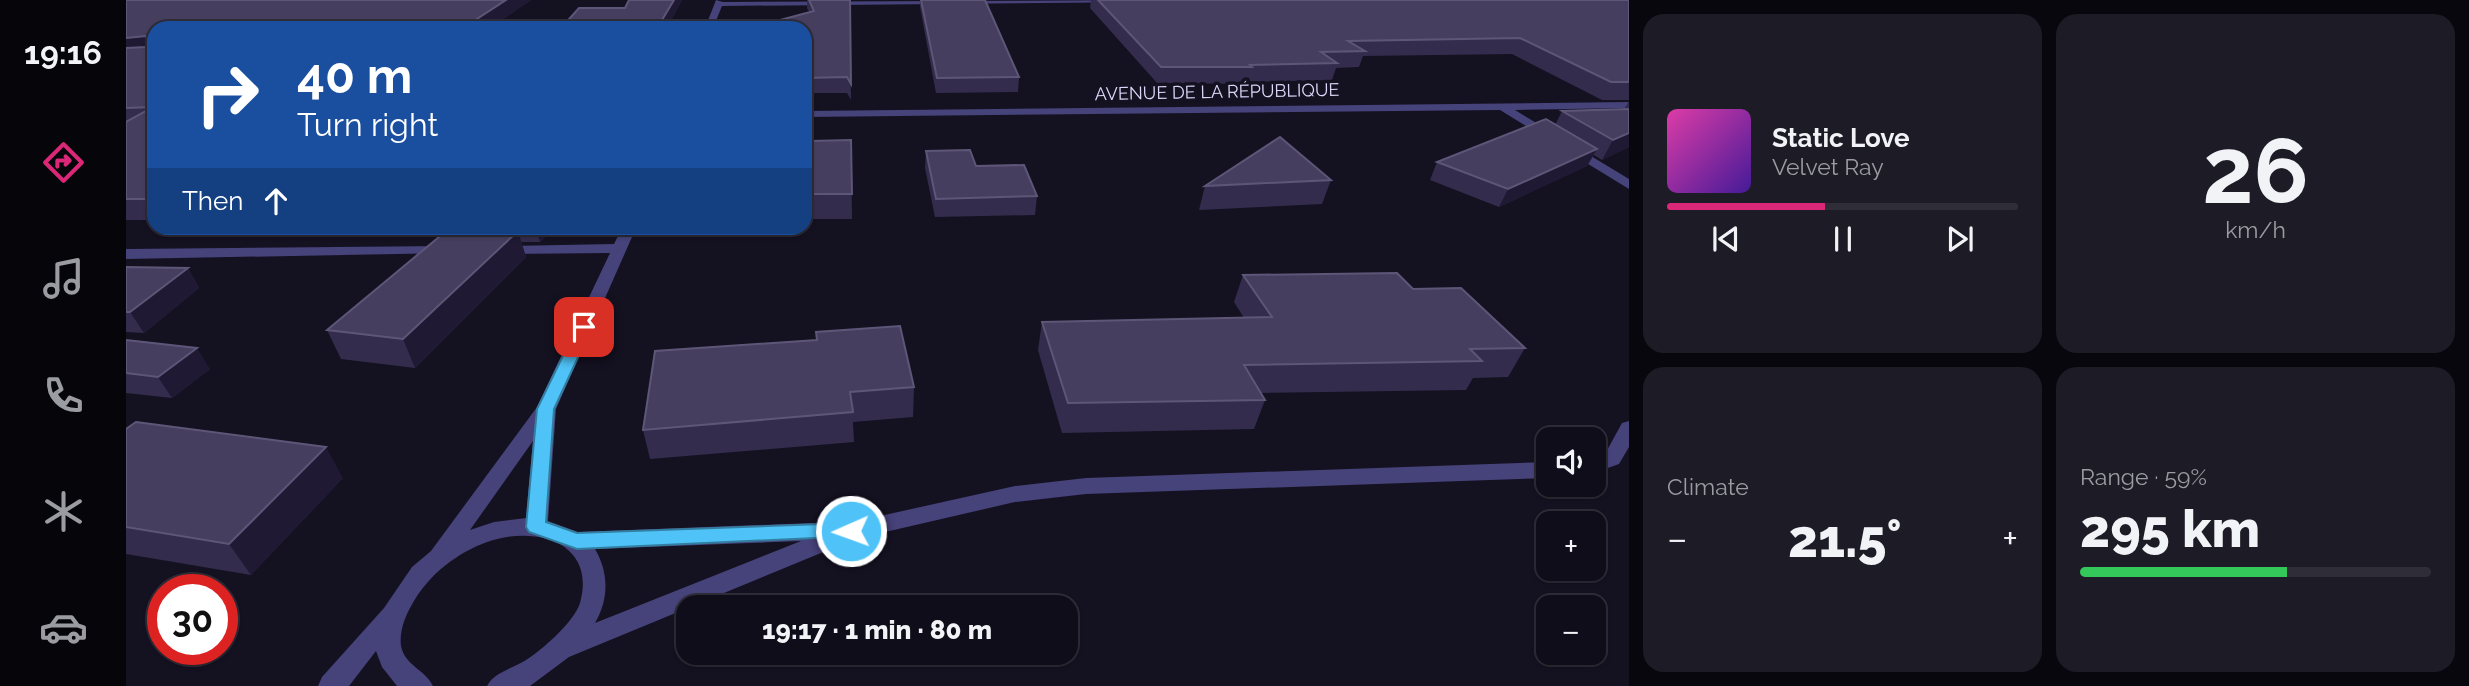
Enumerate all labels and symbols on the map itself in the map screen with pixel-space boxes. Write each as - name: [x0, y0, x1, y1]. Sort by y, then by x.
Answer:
- street label: AVENUE DE LA RÉPUBLIQUE: [1094, 78, 1340, 104]
- pin: [554, 297, 614, 357]
- position arrow: [814, 494, 888, 568]
- speed limit sign: 30: [147, 574, 238, 665]

